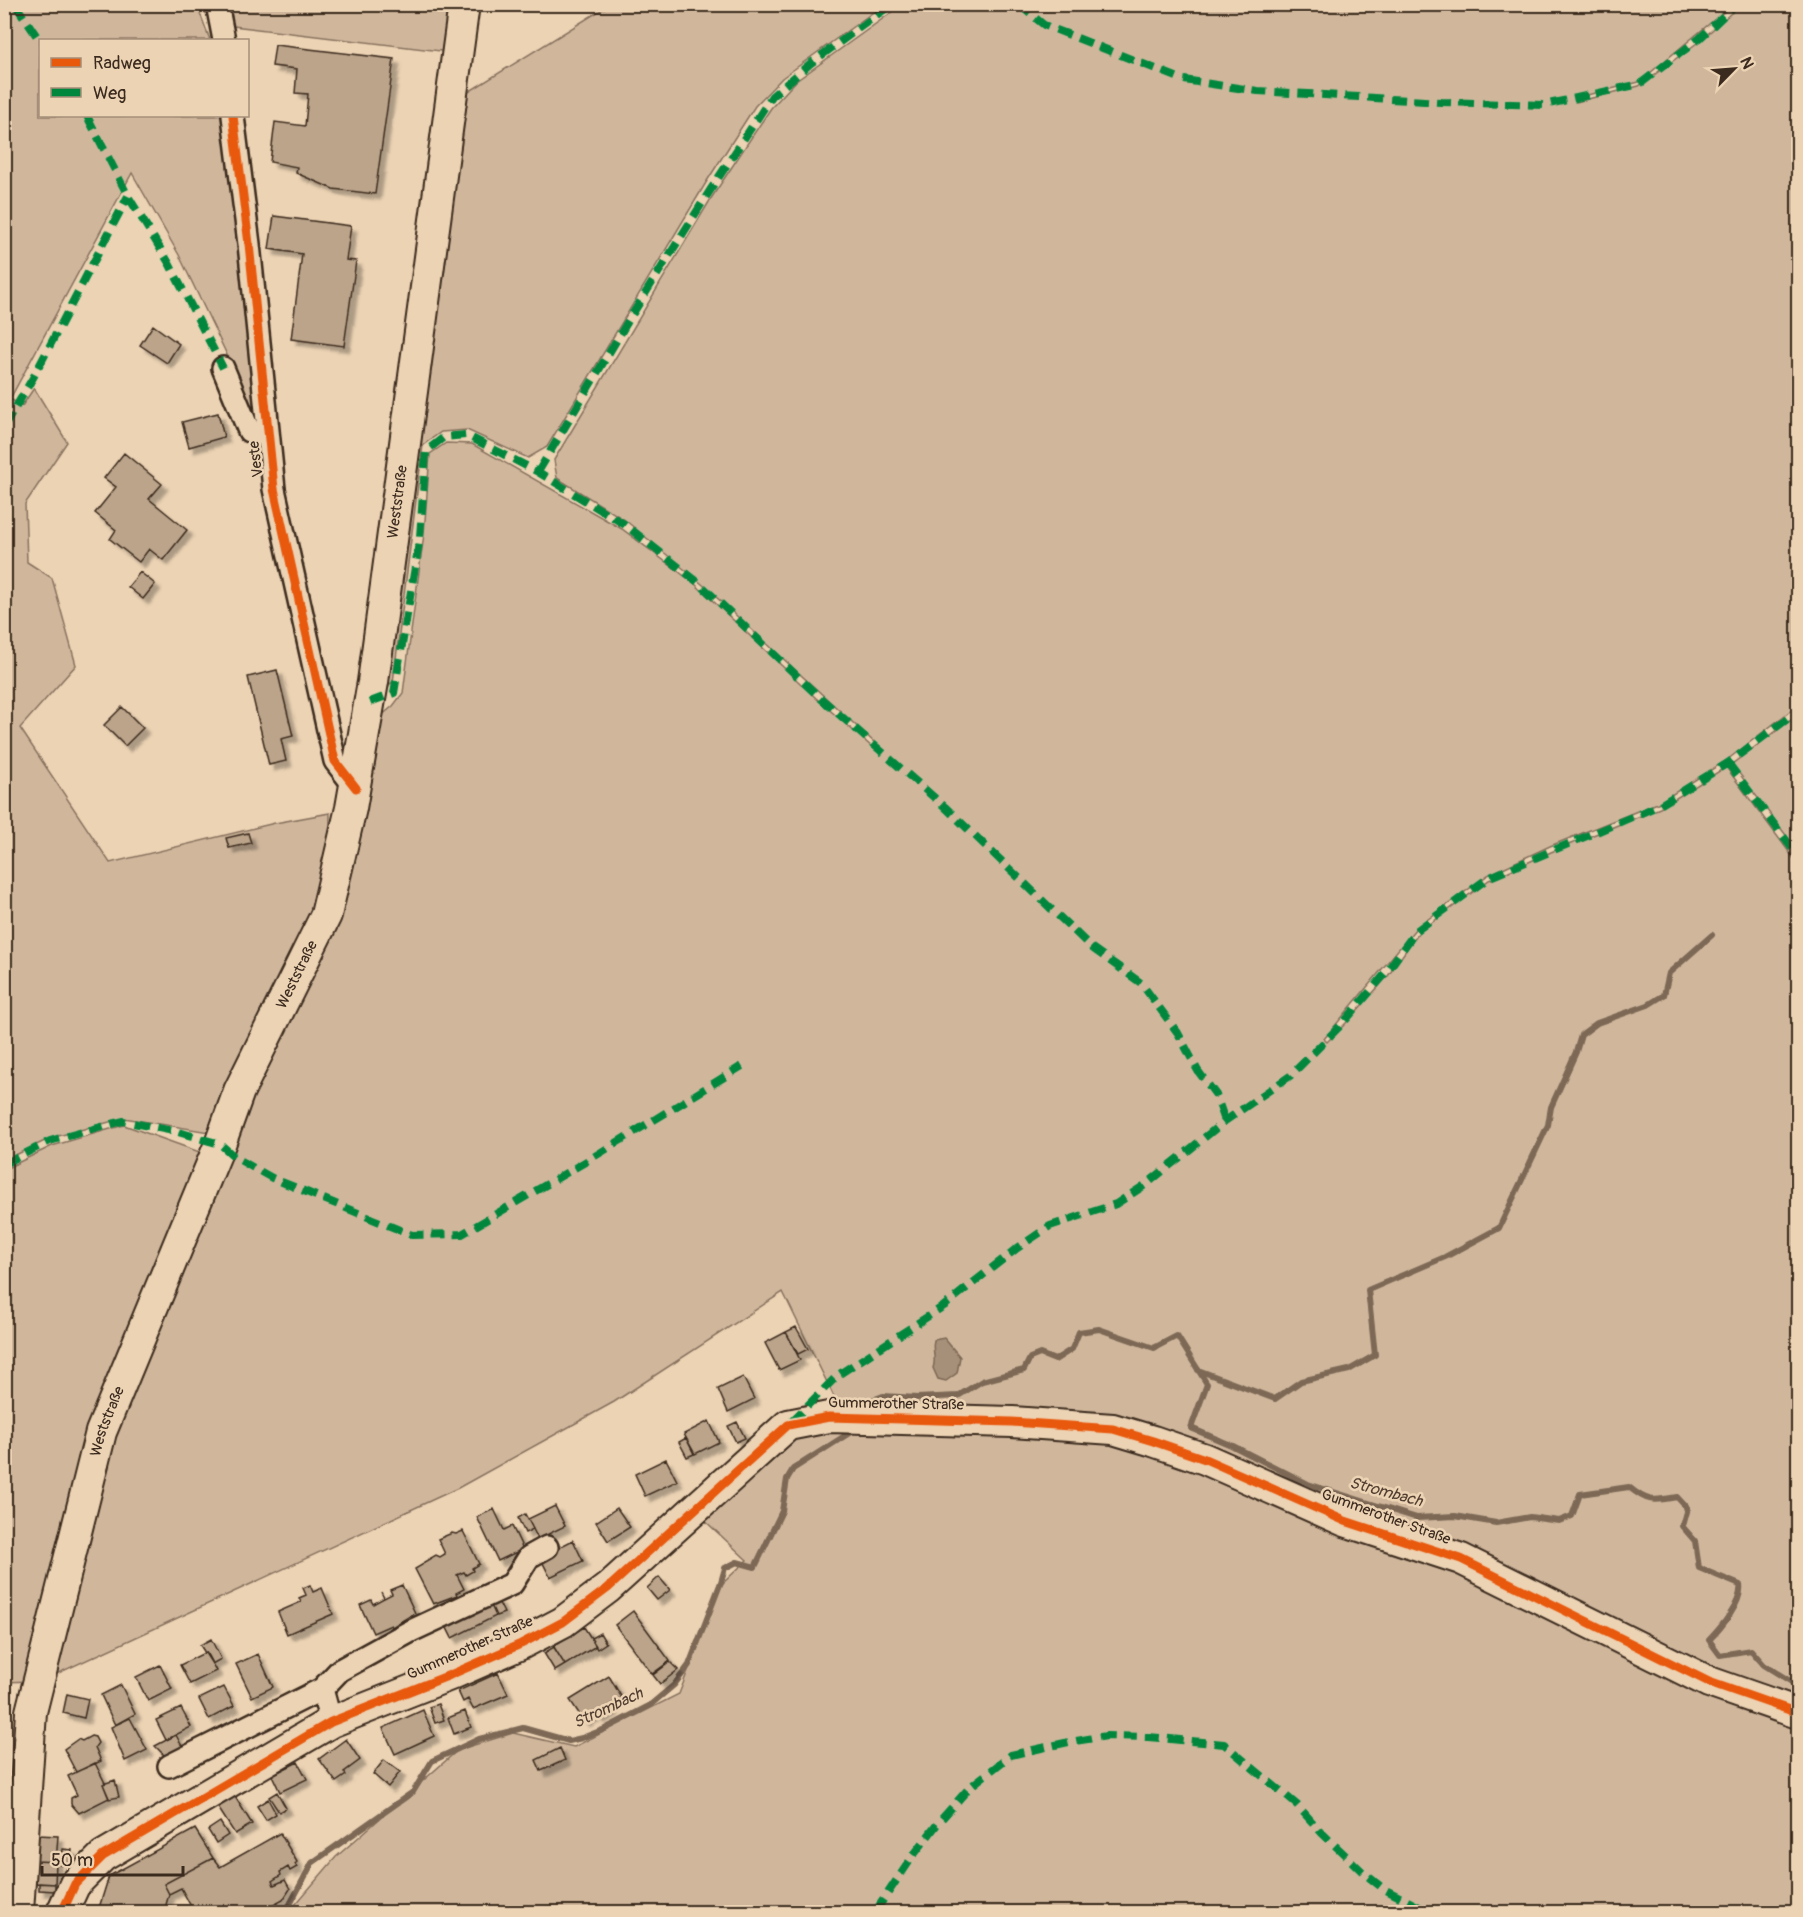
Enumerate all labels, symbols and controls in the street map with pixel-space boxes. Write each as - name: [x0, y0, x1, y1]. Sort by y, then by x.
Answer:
- legend: [39, 39, 249, 117]
- north arrow: [1704, 39, 1764, 99]
- text: Radweg: [93, 52, 151, 75]
- text: N: [1735, 54, 1758, 72]
- text: Weg: [93, 82, 126, 105]
- street label: Veste: [244, 439, 268, 478]
- street label: Weststraße: [383, 463, 412, 539]
- street label: Weststraße: [272, 937, 322, 1012]
- street label: Weststraße: [86, 1383, 129, 1458]
- street label: Gummerother Straße: [828, 1393, 965, 1415]
- water label: Strombach: [1347, 1473, 1426, 1512]
- street label: Gummerother Straße: [1319, 1485, 1454, 1549]
- street label: Gummerother Straße: [404, 1611, 537, 1684]
- water label: Strombach: [570, 1683, 647, 1733]
- scale bar: [42, 1839, 183, 1877]
- text: 50 m: [51, 1849, 93, 1872]

